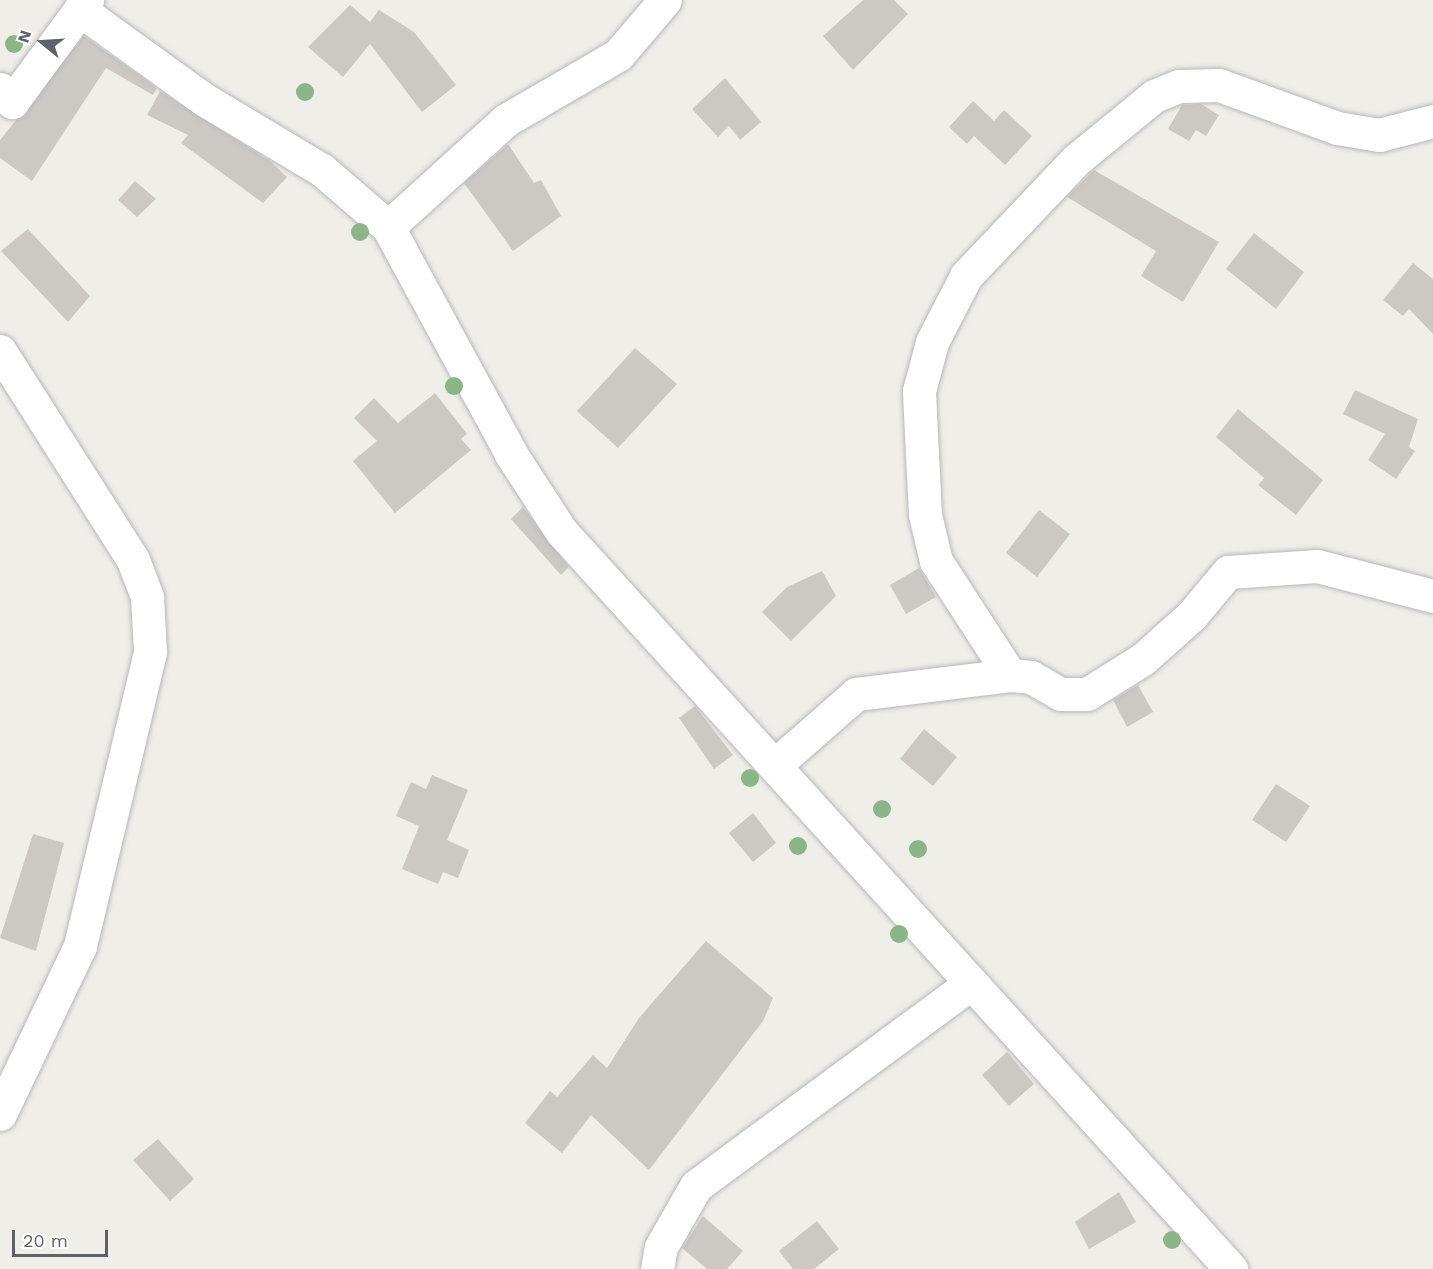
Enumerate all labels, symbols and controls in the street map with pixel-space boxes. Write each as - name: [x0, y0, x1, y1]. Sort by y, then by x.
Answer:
- north arrow: [12, 12, 72, 72]
- text: N: [14, 28, 35, 45]
- scale bar: [15, 1218, 111, 1256]
- text: 20 m: [23, 1230, 68, 1251]

